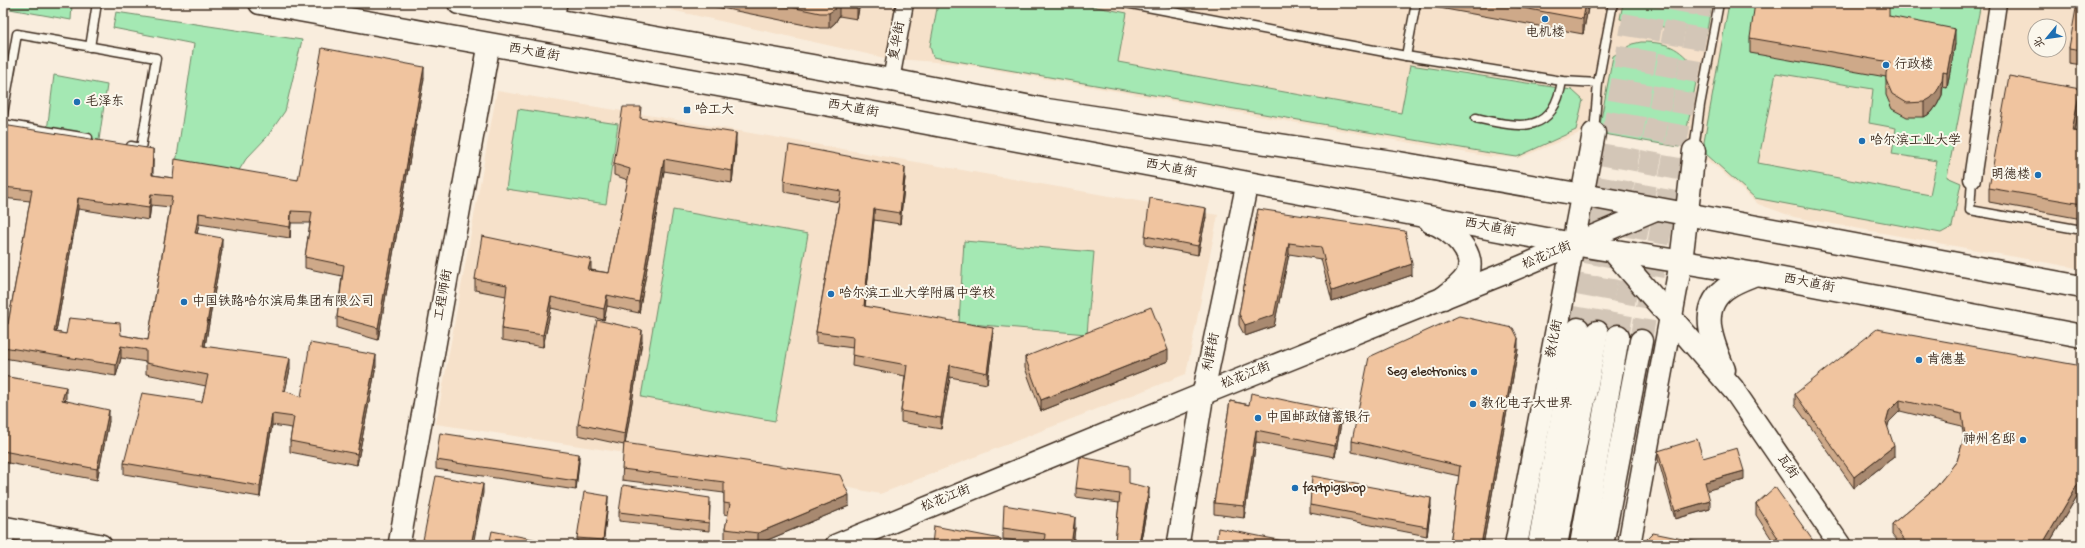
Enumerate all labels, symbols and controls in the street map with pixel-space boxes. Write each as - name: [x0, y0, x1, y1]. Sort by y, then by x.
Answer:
- marker: 电机楼: [1540, 14, 1550, 24]
- north arrow: [2027, 18, 2067, 58]
- street label: 复华街: [886, 20, 909, 62]
- place label: 电机楼: [1525, 25, 1565, 41]
- text: 北: [2032, 34, 2048, 50]
- street label: 西大直街: [507, 40, 561, 65]
- place label: 行政楼: [1894, 57, 1933, 73]
- marker: 行政楼: [1881, 60, 1891, 70]
- place label: 毛泽东: [85, 94, 124, 110]
- street label: 西大直街: [826, 96, 880, 121]
- marker: 毛泽东: [72, 97, 82, 107]
- place label: 哈工大: [695, 102, 734, 118]
- marker: 哈工大: [682, 105, 692, 115]
- place label: 哈尔滨工业大学: [1870, 132, 1961, 149]
- marker: 哈尔滨工业大学: [1857, 136, 1867, 146]
- street label: 西大直街: [1144, 156, 1198, 181]
- place label: 明德楼: [1991, 166, 2030, 183]
- marker: 明德楼: [2033, 170, 2043, 180]
- street label: 西大直街: [1463, 215, 1517, 240]
- street label: 松花江街: [1520, 238, 1574, 273]
- street label: 工程师街: [431, 268, 456, 322]
- street label: 西大直街: [1782, 271, 1836, 296]
- place label: 哈尔滨工业大学附属中学校: [839, 285, 995, 302]
- marker: 哈尔滨工业大学附属中学校: [826, 289, 836, 299]
- place label: 中国铁路哈尔滨局集团有限公司: [192, 294, 374, 310]
- marker: 中国铁路哈尔滨局集团有限公司: [179, 297, 189, 307]
- street label: 教化街: [1543, 318, 1566, 360]
- street label: 利群街: [1200, 331, 1223, 373]
- place label: 肯德基: [1927, 351, 1966, 368]
- marker: 肯德基: [1914, 355, 1924, 365]
- street label: 松花江街: [1219, 358, 1273, 393]
- place label: Seg electronics: [1387, 365, 1467, 380]
- marker: Seg electronics: [1469, 367, 1479, 377]
- place label: 教化电子大世界: [1481, 396, 1572, 412]
- marker: 教化电子大世界: [1468, 399, 1478, 409]
- place label: 中国邮政储蓄银行: [1266, 410, 1370, 426]
- marker: 中国邮政储蓄银行: [1253, 413, 1263, 423]
- place label: 神州名邸: [1963, 432, 2015, 448]
- marker: 神州名邸: [2018, 435, 2028, 445]
- street label: 瓦街: [1773, 451, 1801, 482]
- street label: 松花江街: [919, 481, 973, 516]
- place label: fartpigshop: [1302, 481, 1366, 496]
- marker: fartpigshop: [1290, 483, 1300, 493]

